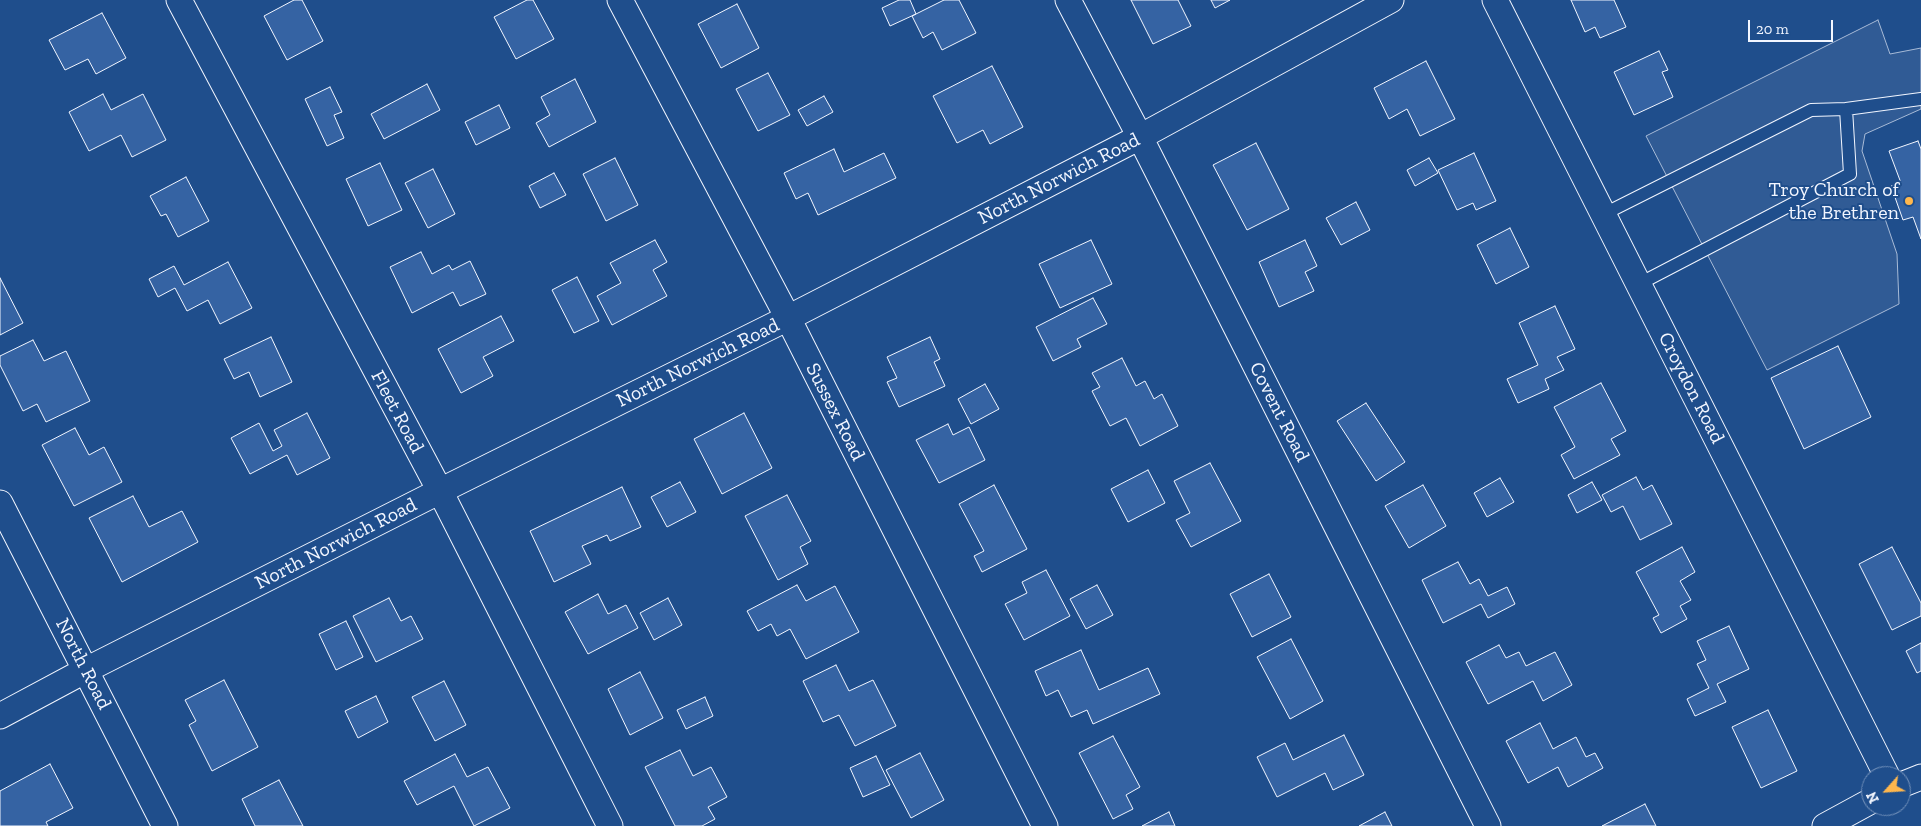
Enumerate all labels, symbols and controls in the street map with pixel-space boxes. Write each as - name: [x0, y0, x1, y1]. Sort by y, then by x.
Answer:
- scale bar: [1751, 10, 1836, 42]
- text: 20 m: [1756, 20, 1789, 38]
- street label: North Norwich Road: [974, 128, 1144, 230]
- place label: Troy Church of the Brethren: [1768, 178, 1899, 225]
- marker: Troy Church of the Brethren: [1903, 195, 1915, 207]
- street label: North Norwich Road: [613, 313, 783, 413]
- street label: Croydon Road: [1653, 328, 1729, 448]
- street label: Covent Road: [1244, 358, 1314, 466]
- street label: Sussex Road: [800, 359, 870, 465]
- street label: Fleet Road: [365, 367, 429, 457]
- street label: North Norwich Road: [251, 493, 421, 595]
- street label: North Road: [50, 614, 116, 714]
- north arrow: [1861, 766, 1911, 816]
- text: N: [1863, 789, 1883, 806]

